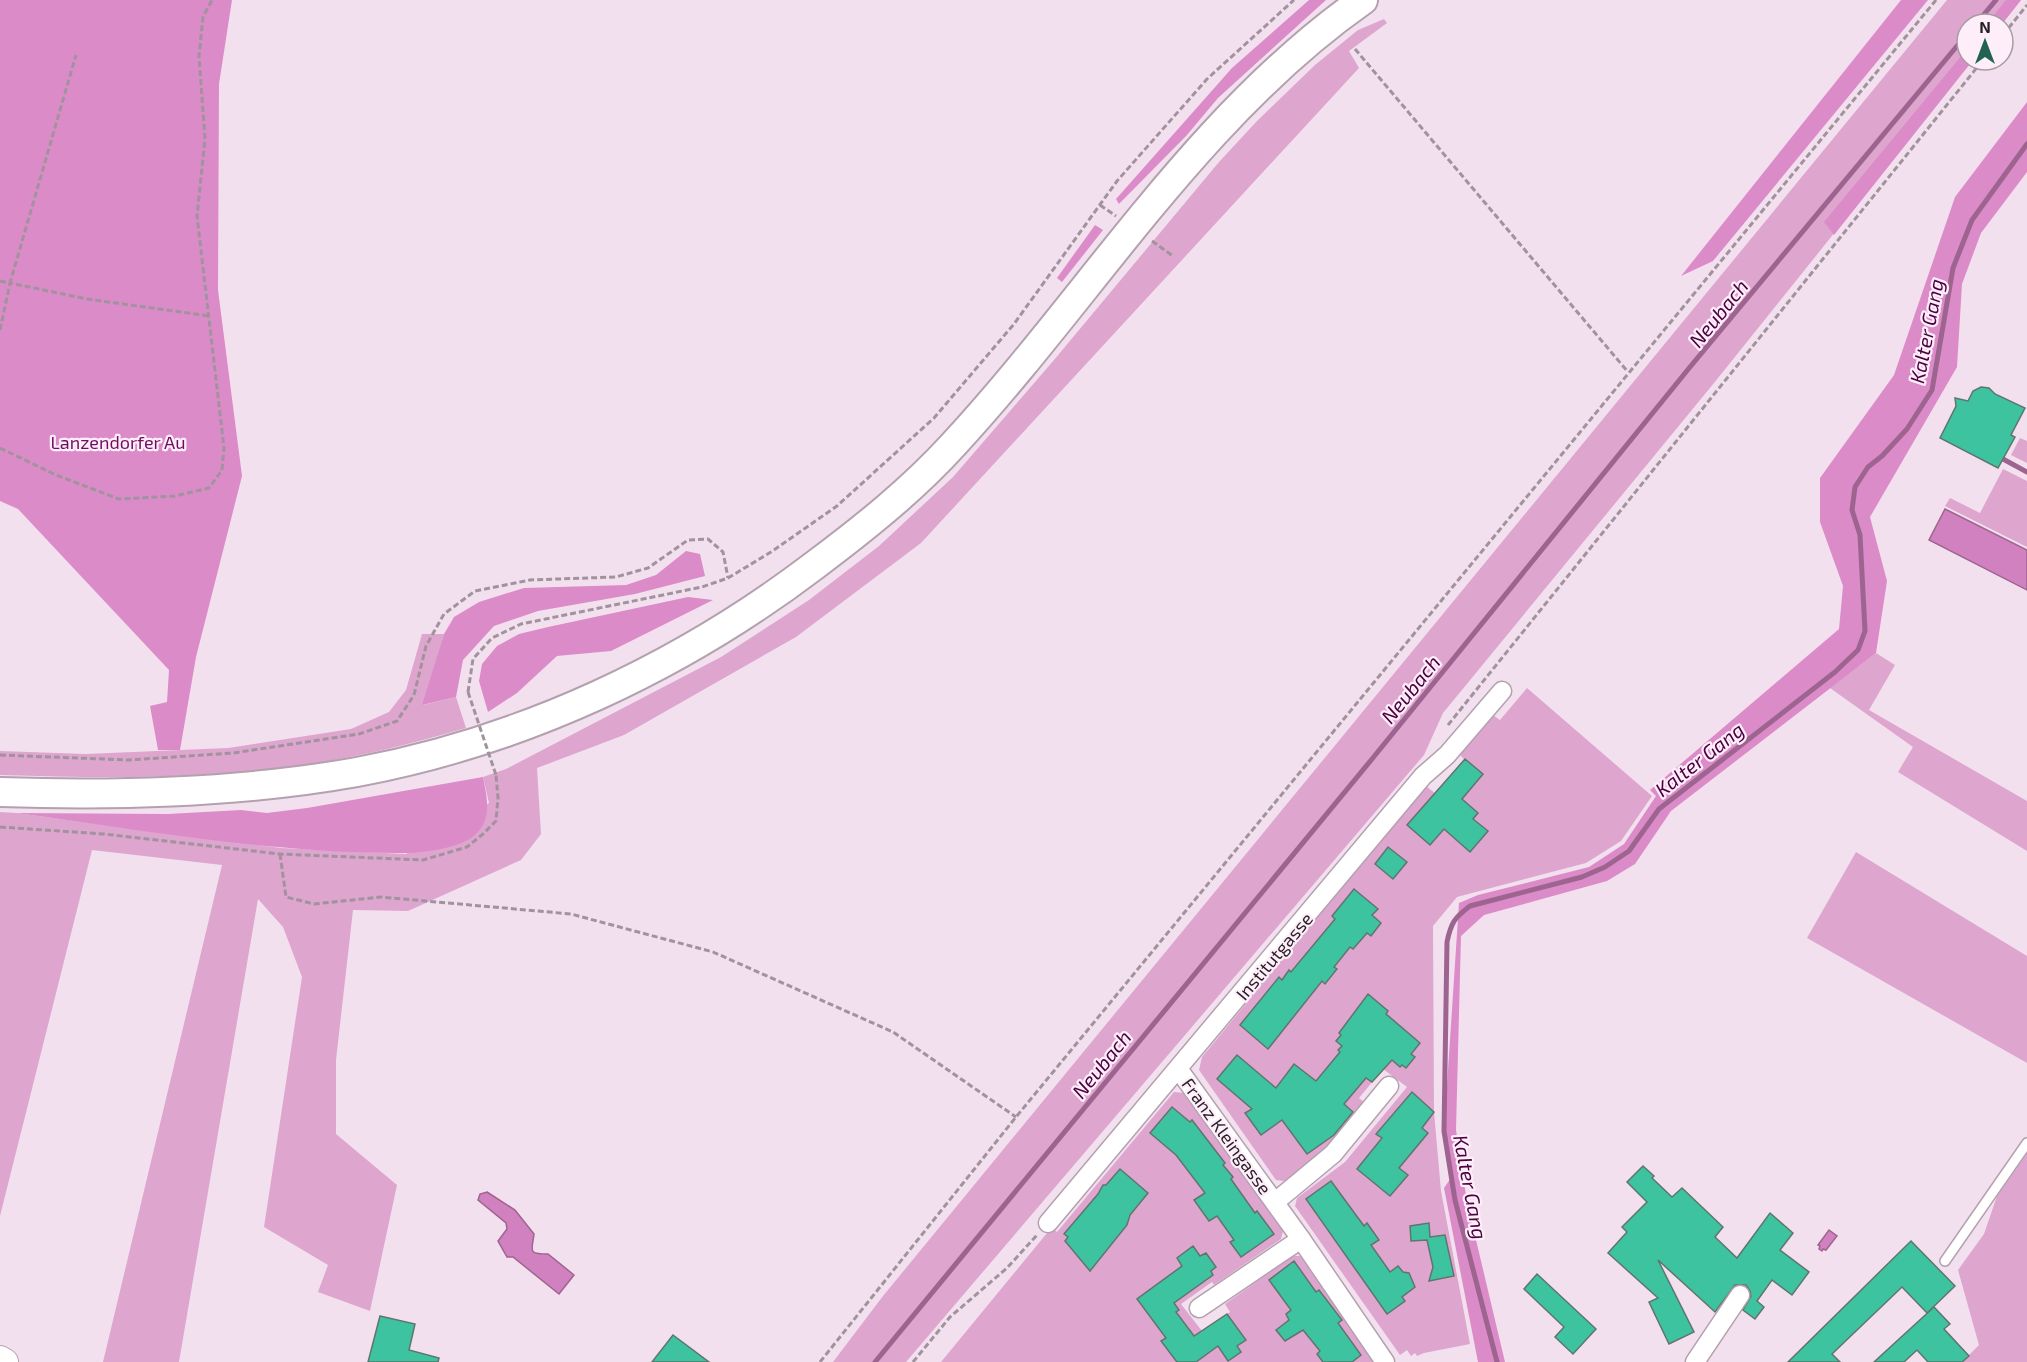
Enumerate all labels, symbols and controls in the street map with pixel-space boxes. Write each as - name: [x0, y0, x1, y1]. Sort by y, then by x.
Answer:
- north arrow: [1955, 12, 2015, 72]
- text: N: [1979, 17, 1991, 36]
- water label: Neubach: [1683, 274, 1753, 352]
- water label: Kalter Gang: [1904, 277, 1948, 385]
- park label: Lanzendorfer Au: [51, 431, 185, 453]
- water label: Neubach: [1375, 650, 1445, 728]
- water label: Kalter Gang: [1650, 717, 1748, 801]
- street label: Institutgasse: [1231, 908, 1317, 1004]
- water label: Neubach: [1066, 1025, 1136, 1103]
- street label: Franz Kleingasse: [1177, 1074, 1277, 1198]
- water label: Kalter Gang: [1449, 1133, 1493, 1241]

